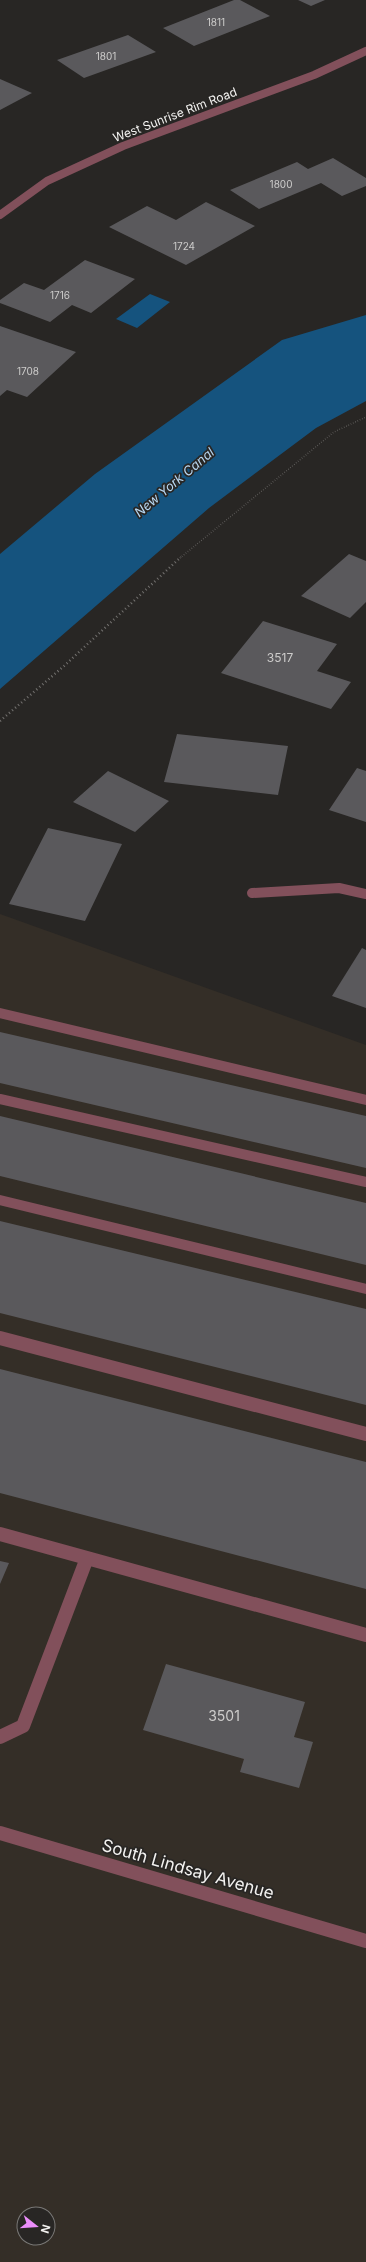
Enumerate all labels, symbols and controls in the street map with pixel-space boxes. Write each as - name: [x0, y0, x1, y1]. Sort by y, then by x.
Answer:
- house number: 1811: [207, 16, 225, 28]
- house number: 1801: [96, 50, 116, 62]
- street label: West Sunrise Rim Road: [111, 84, 239, 145]
- house number: 1800: [270, 178, 292, 190]
- house number: 1724: [173, 240, 195, 252]
- house number: 1716: [50, 289, 70, 301]
- house number: 1708: [17, 365, 39, 377]
- water label: New York Canal: [131, 443, 218, 520]
- house number: 3517: [267, 650, 293, 665]
- house number: 3501: [208, 1707, 240, 1724]
- street label: South Lindsay Avenue: [100, 1835, 276, 1903]
- north arrow: [16, 2206, 56, 2246]
- text: N: [38, 2223, 53, 2235]

